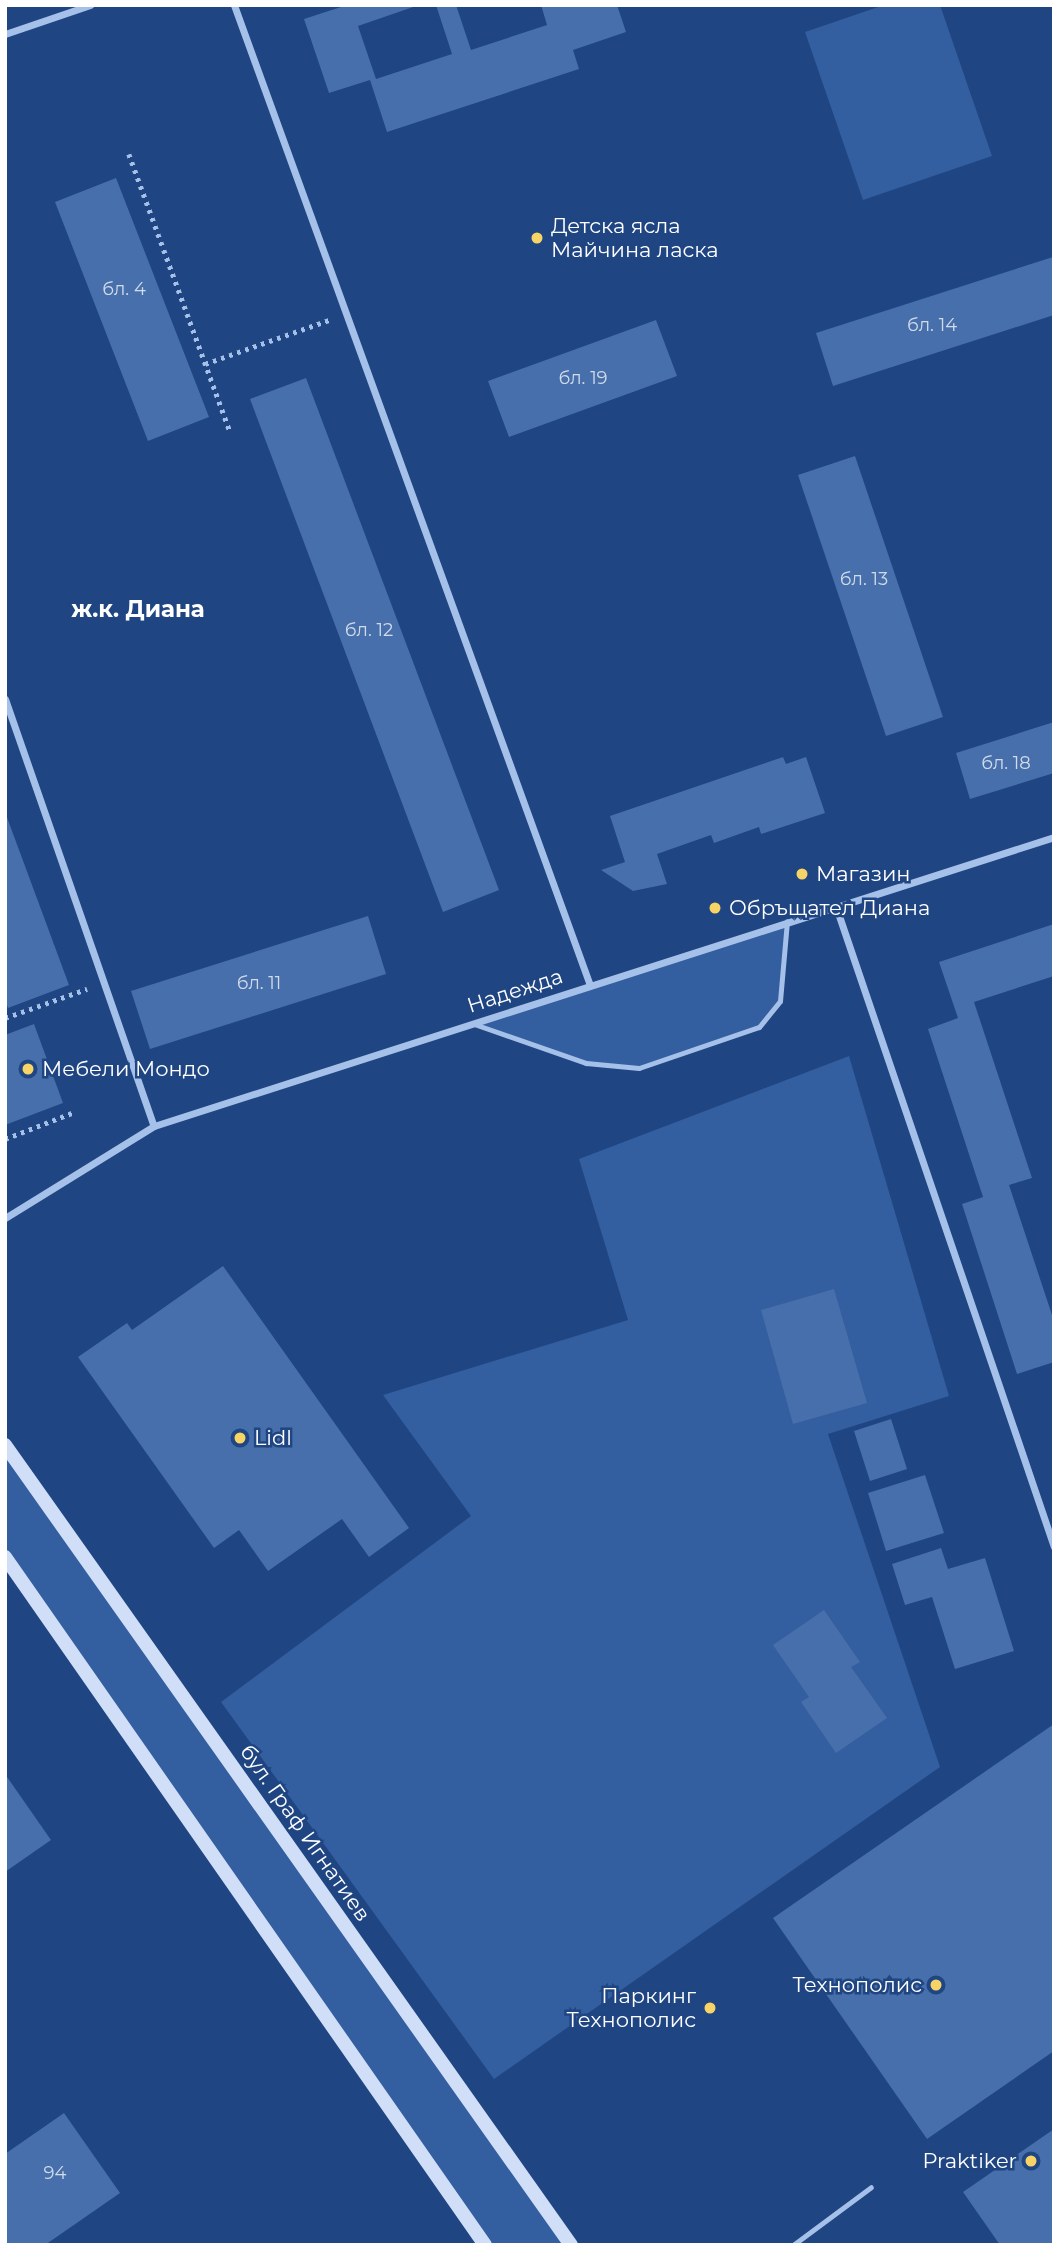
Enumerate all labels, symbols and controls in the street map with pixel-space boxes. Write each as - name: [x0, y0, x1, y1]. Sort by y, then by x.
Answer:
- place label: Детска ясла Майчина ласка: [551, 213, 718, 263]
- marker: Детска ясла Майчина ласка: [529, 230, 545, 246]
- house number: бл. 4: [102, 278, 146, 300]
- house number: бл. 14: [907, 314, 957, 336]
- house number: бл. 19: [558, 367, 608, 389]
- house number: бл. 13: [840, 568, 888, 590]
- district label: ж.к. Диана: [71, 595, 205, 623]
- house number: бл. 12: [345, 619, 393, 641]
- house number: бл. 18: [981, 752, 1031, 774]
- place label: Магазин: [816, 861, 911, 887]
- marker: Магазин: [794, 866, 810, 882]
- place label: Обръщател Диана: [729, 895, 930, 921]
- marker: Обръщател Диана: [707, 900, 723, 916]
- street label: Надежда: [464, 964, 566, 1018]
- house number: бл. 11: [237, 972, 281, 994]
- place label: Мебели Мондо: [42, 1056, 210, 1082]
- marker: Мебели Мондо: [20, 1061, 36, 1077]
- place label: Lidl: [254, 1425, 292, 1451]
- marker: Lidl: [232, 1430, 248, 1446]
- street label: бул. Граф Игнатиев: [234, 1740, 376, 1926]
- place label: Технополис: [793, 1972, 922, 1998]
- marker: Технополис: [928, 1977, 944, 1993]
- place label: Паркинг Технополис: [567, 1983, 696, 2033]
- marker: Паркинг Технополис: [702, 2000, 718, 2016]
- place label: Praktiker: [922, 2148, 1017, 2174]
- marker: Praktiker: [1023, 2153, 1039, 2169]
- house number: 94: [44, 2162, 66, 2184]

